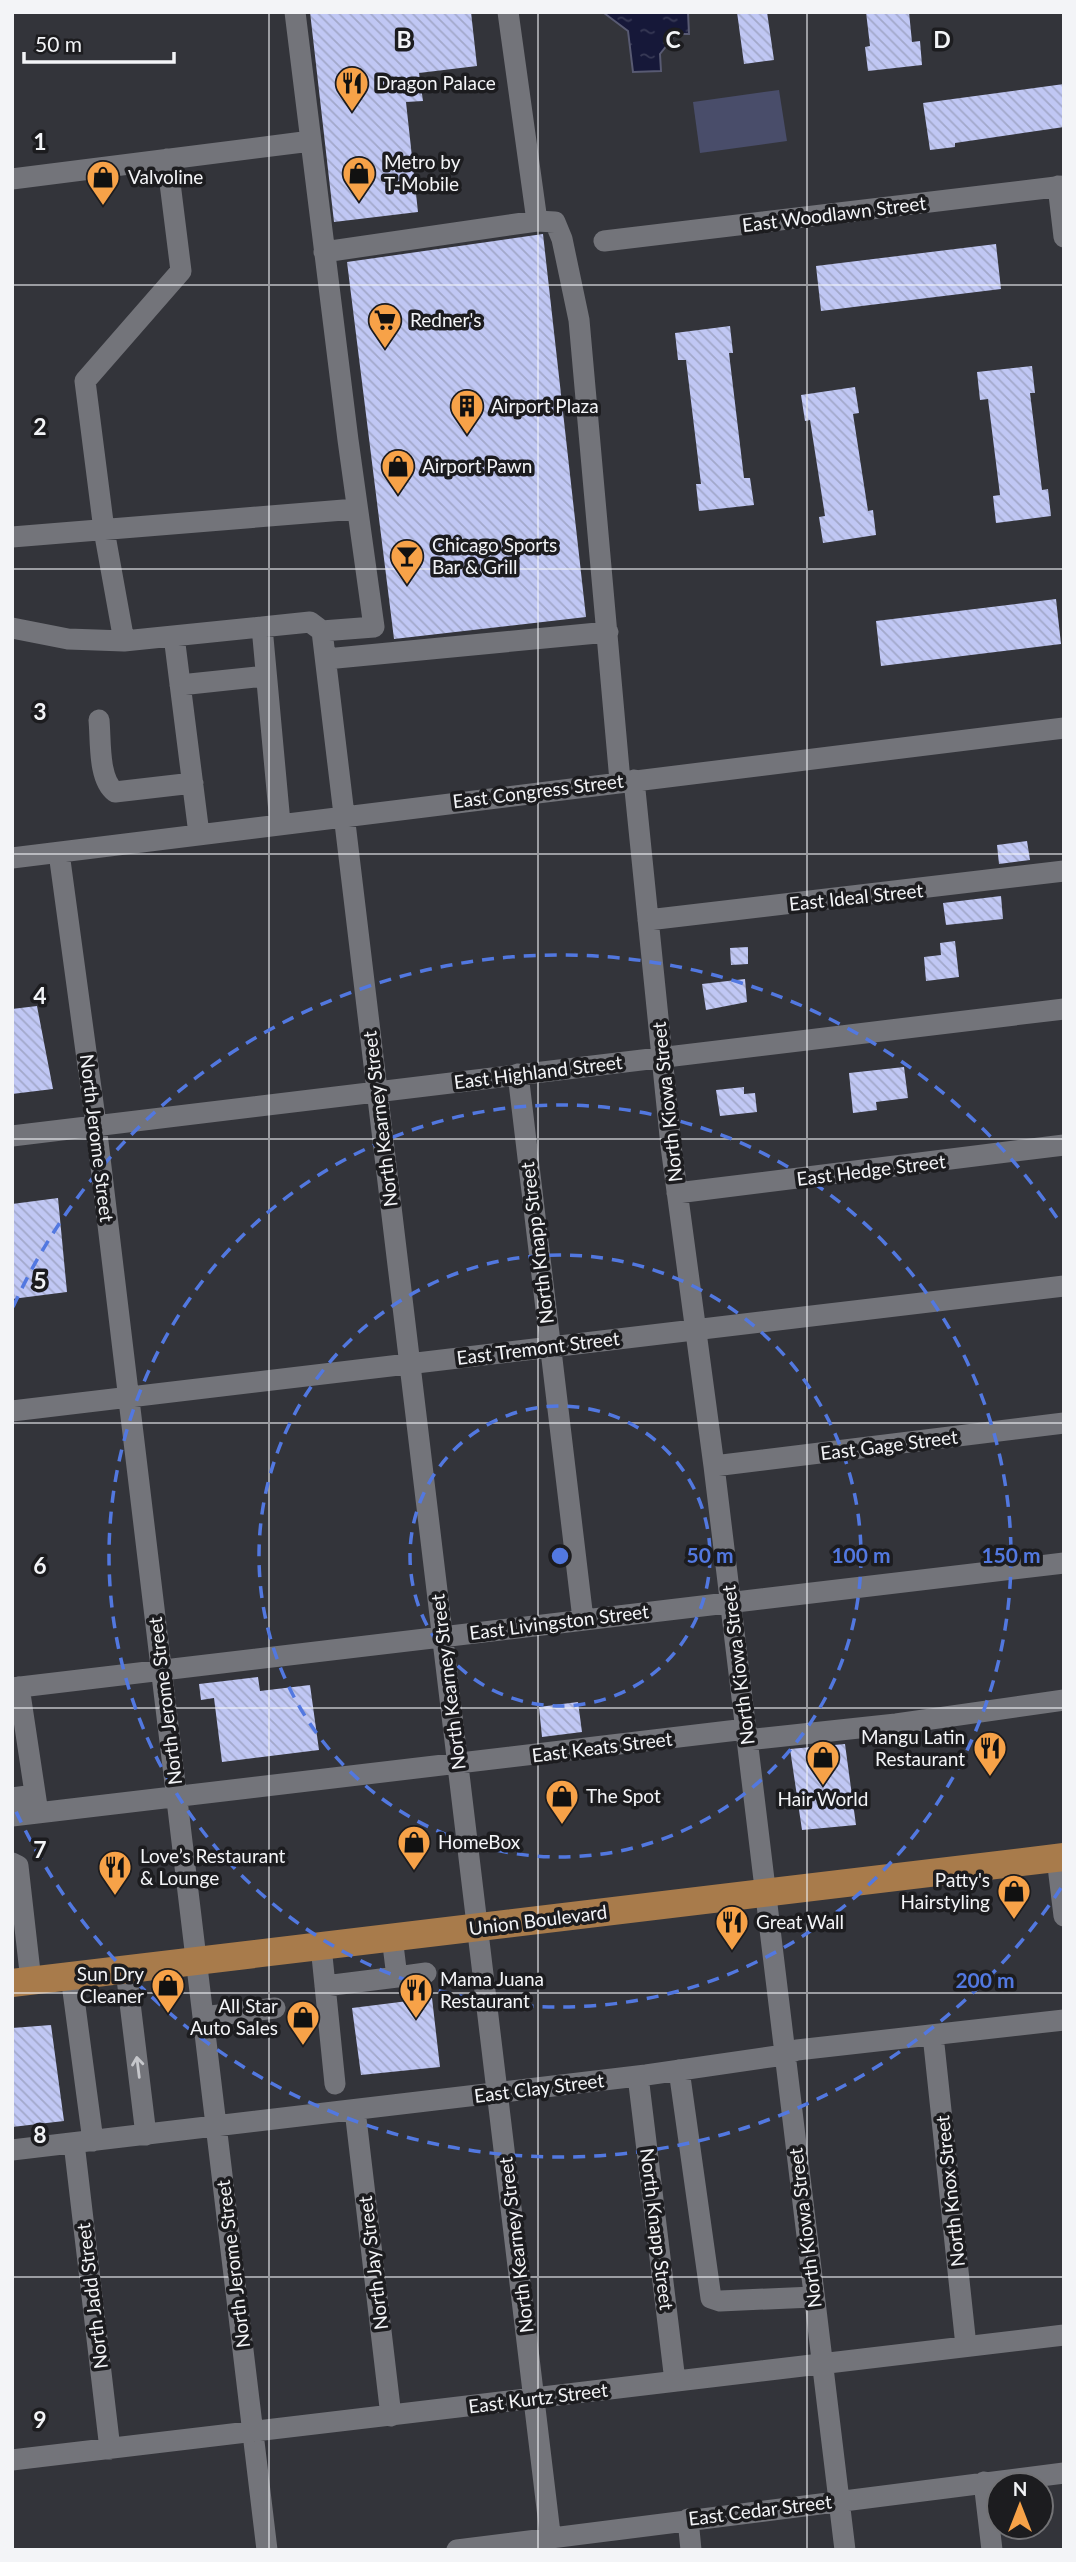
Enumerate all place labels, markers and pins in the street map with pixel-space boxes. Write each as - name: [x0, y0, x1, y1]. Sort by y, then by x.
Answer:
- restaurant icon: Dragon Palace: [333, 64, 371, 113]
- place label: Dragon Palace: [376, 71, 496, 94]
- place label: Metro by T-Mobile: [384, 150, 461, 195]
- shop icon: Metro by T-Mobile: [340, 154, 378, 203]
- shop icon: Valvoline: [84, 158, 122, 207]
- place label: Valvoline: [128, 165, 203, 188]
- supermarket icon: Redner's: [366, 301, 404, 350]
- place label: Redner's: [410, 308, 481, 331]
- building icon: Airport Plaza: [448, 387, 486, 436]
- place label: Airport Plaza: [491, 394, 599, 417]
- shop icon: Airport Pawn: [379, 447, 417, 496]
- place label: Airport Pawn: [422, 454, 532, 477]
- place label: Chicago Sports Bar & Grill: [432, 533, 557, 578]
- bar icon: Chicago Sports Bar & Grill: [388, 537, 426, 586]
- centre of rings: [548, 1544, 572, 1568]
- place label: Mangu Latin Restaurant: [861, 1725, 965, 1770]
- restaurant icon: Mangu Latin Restaurant: [971, 1729, 1009, 1778]
- shop icon: Hair World: [804, 1738, 842, 1787]
- shop icon: The Spot: [543, 1777, 581, 1826]
- place label: The Spot: [586, 1784, 661, 1807]
- place label: Hair World: [778, 1787, 868, 1810]
- shop icon: HomeBox: [395, 1823, 433, 1872]
- place label: HomeBox: [438, 1830, 521, 1853]
- place label: Love’s Restaurant & Lounge: [140, 1844, 286, 1889]
- restaurant icon: Love’s Restaurant & Lounge: [96, 1848, 134, 1897]
- place label: Patty's Hairstyling: [901, 1868, 990, 1913]
- shop icon: Patty's Hairstyling: [995, 1872, 1033, 1921]
- restaurant icon: Great Wall: [713, 1903, 751, 1952]
- place label: Great Wall: [756, 1910, 844, 1933]
- place label: Sun Dry Cleaner: [77, 1962, 144, 2007]
- shop icon: Sun Dry Cleaner: [149, 1966, 187, 2015]
- place label: Mama Juana Restaurant: [440, 1967, 544, 2012]
- restaurant icon: Mama Juana Restaurant: [397, 1971, 435, 2020]
- place label: All Star Auto Sales: [190, 1994, 278, 2039]
- shop icon: All Star Auto Sales: [284, 1998, 322, 2047]

